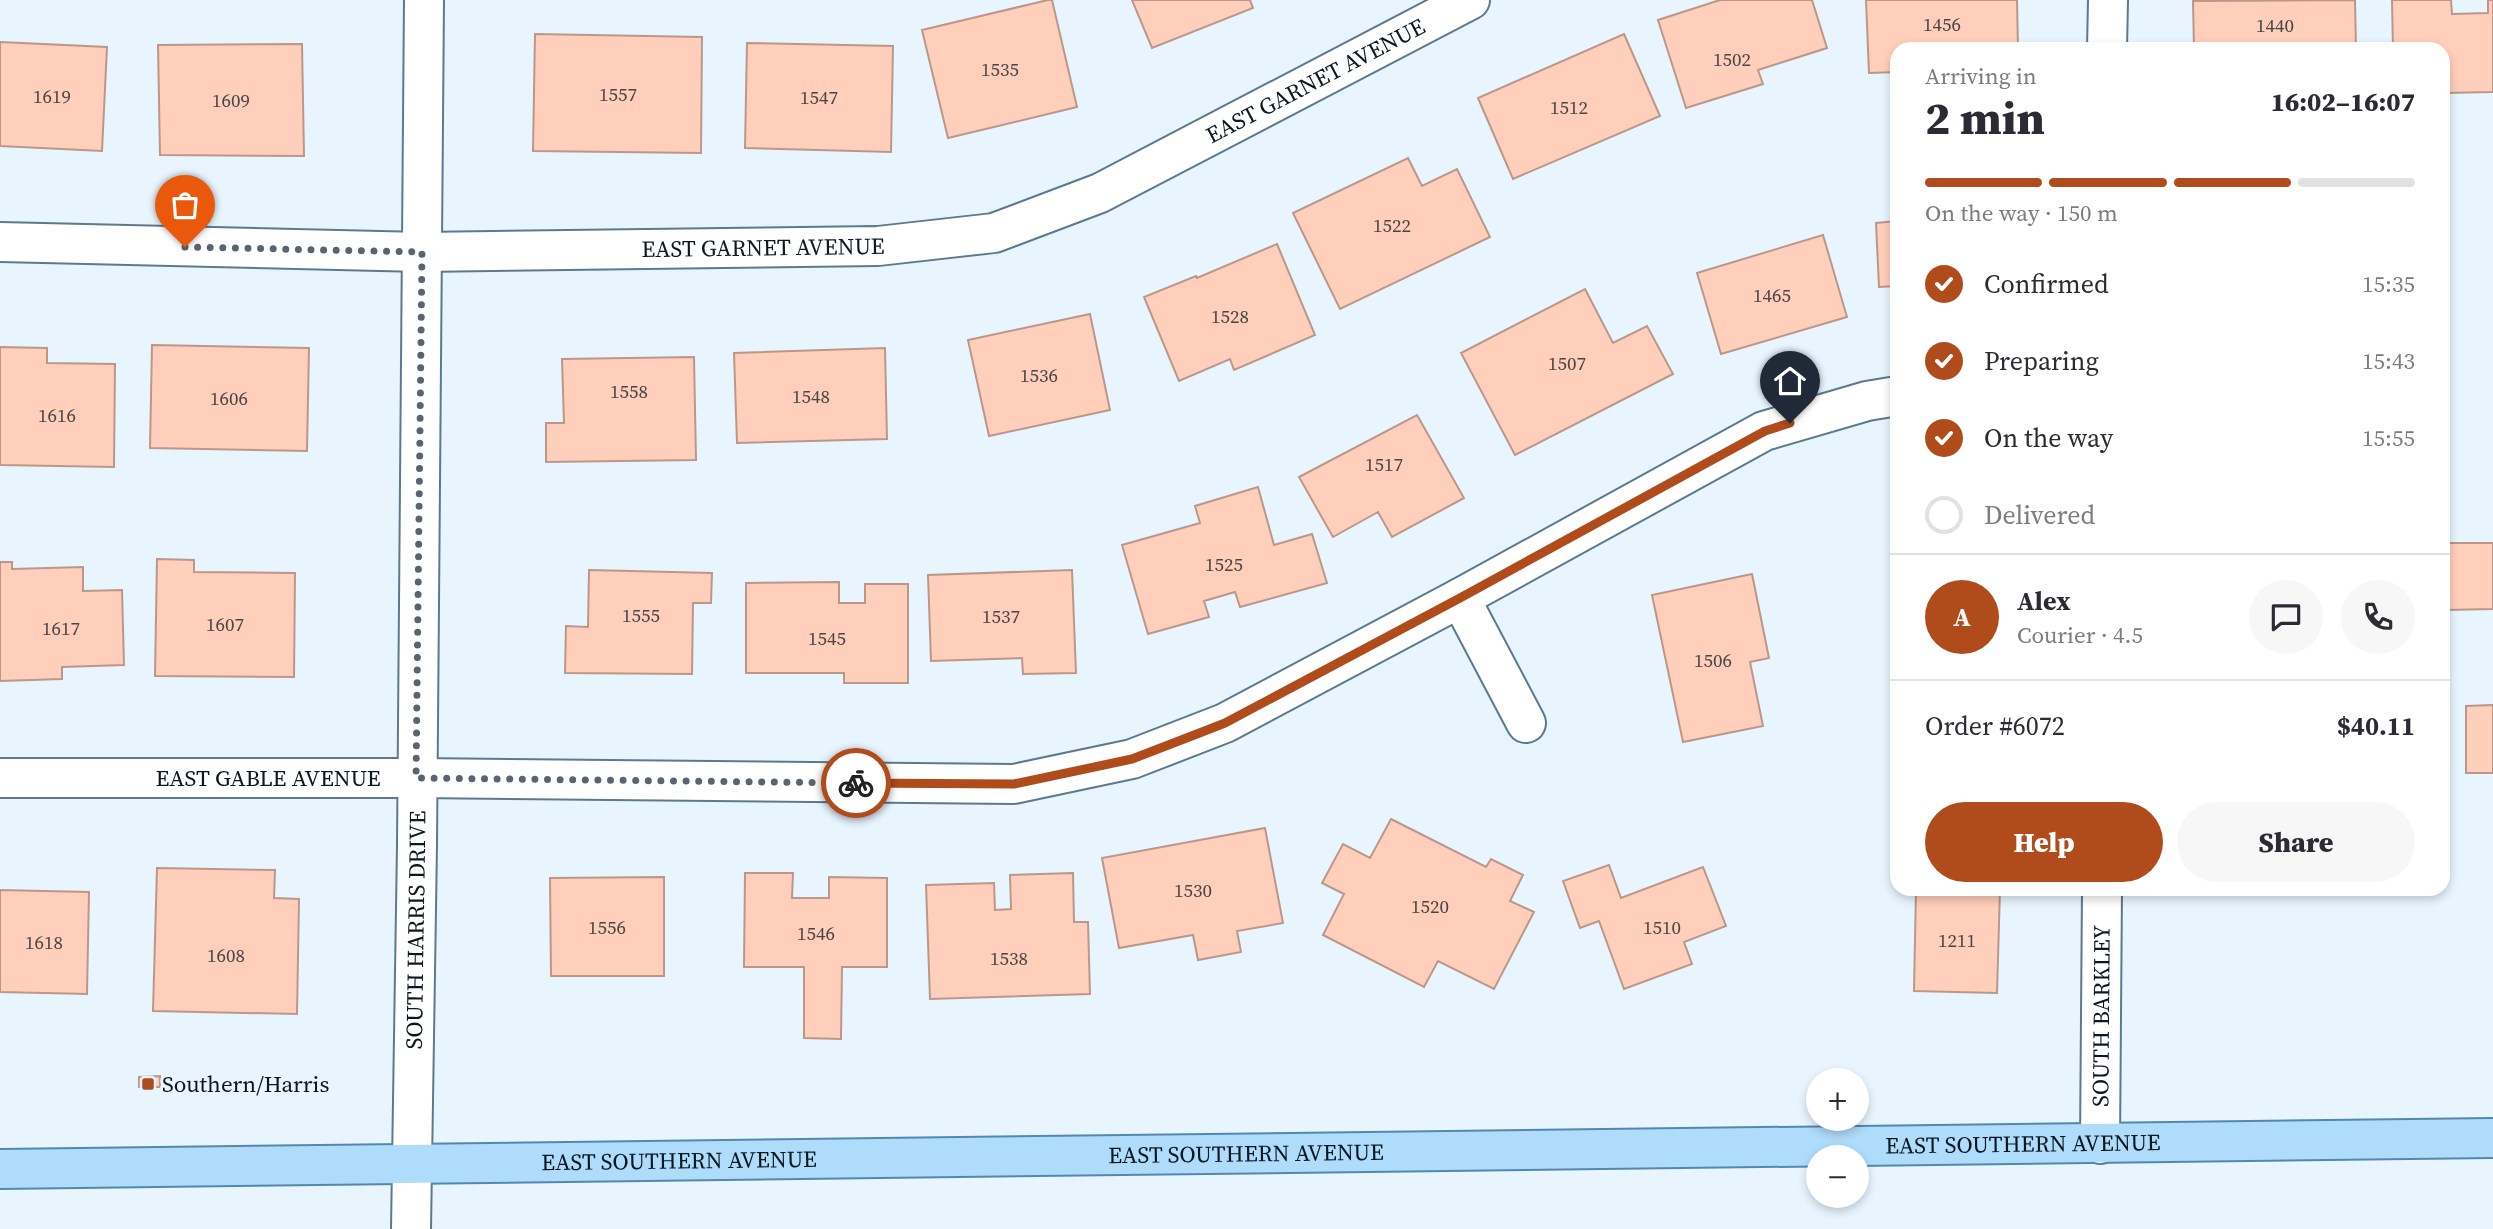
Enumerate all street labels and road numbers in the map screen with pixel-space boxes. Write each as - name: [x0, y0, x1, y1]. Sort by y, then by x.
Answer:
- street label: EAST GARNET AVENUE: [1200, 10, 1431, 151]
- street label: EAST GARNET AVENUE: [641, 230, 885, 265]
- street label: EAST GABLE AVENUE: [155, 762, 381, 794]
- street label: SOUTH HARRIS DRIVE: [398, 810, 433, 1050]
- street label: SOUTH BARKLEY: [2084, 924, 2118, 1107]
- street label: EAST SOUTHERN AVENUE: [1885, 1126, 2161, 1162]
- street label: EAST SOUTHERN AVENUE: [1108, 1136, 1384, 1171]
- street label: EAST SOUTHERN AVENUE: [541, 1143, 817, 1178]

